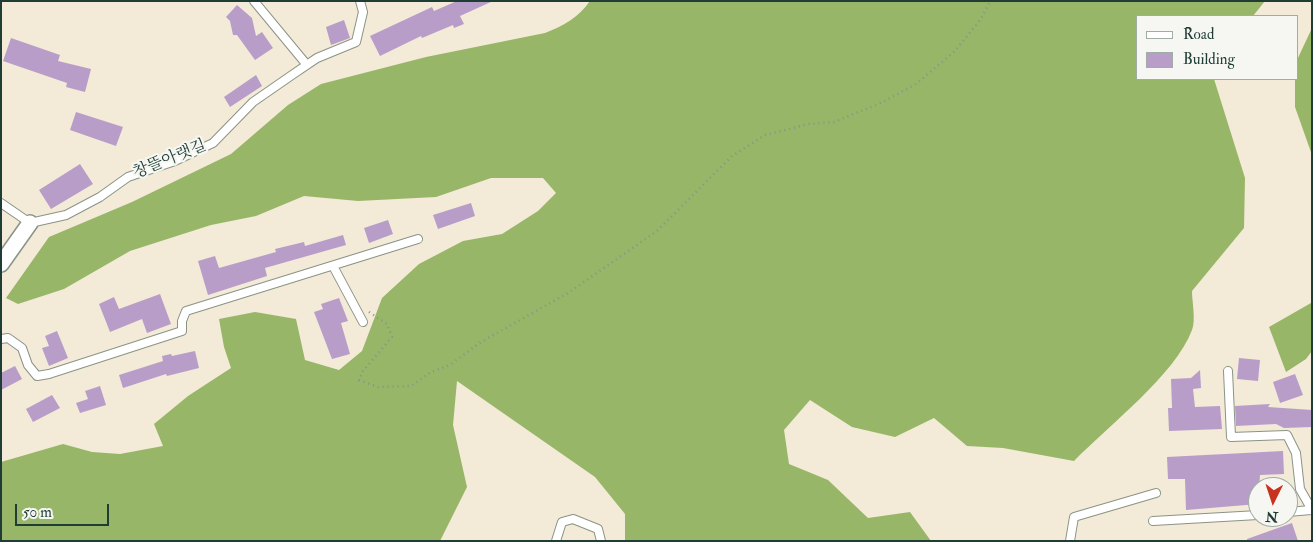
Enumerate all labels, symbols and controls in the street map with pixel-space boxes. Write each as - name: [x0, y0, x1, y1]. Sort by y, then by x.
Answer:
- legend: [1136, 15, 1298, 80]
- text: Road: [1183, 25, 1214, 44]
- text: Building: [1183, 50, 1235, 69]
- street label: 창뜰아랫길: [131, 137, 209, 183]
- north arrow: [1248, 477, 1298, 527]
- scale bar: [18, 494, 111, 526]
- text: 50 m: [23, 503, 52, 522]
- text: N: [1265, 508, 1279, 525]

